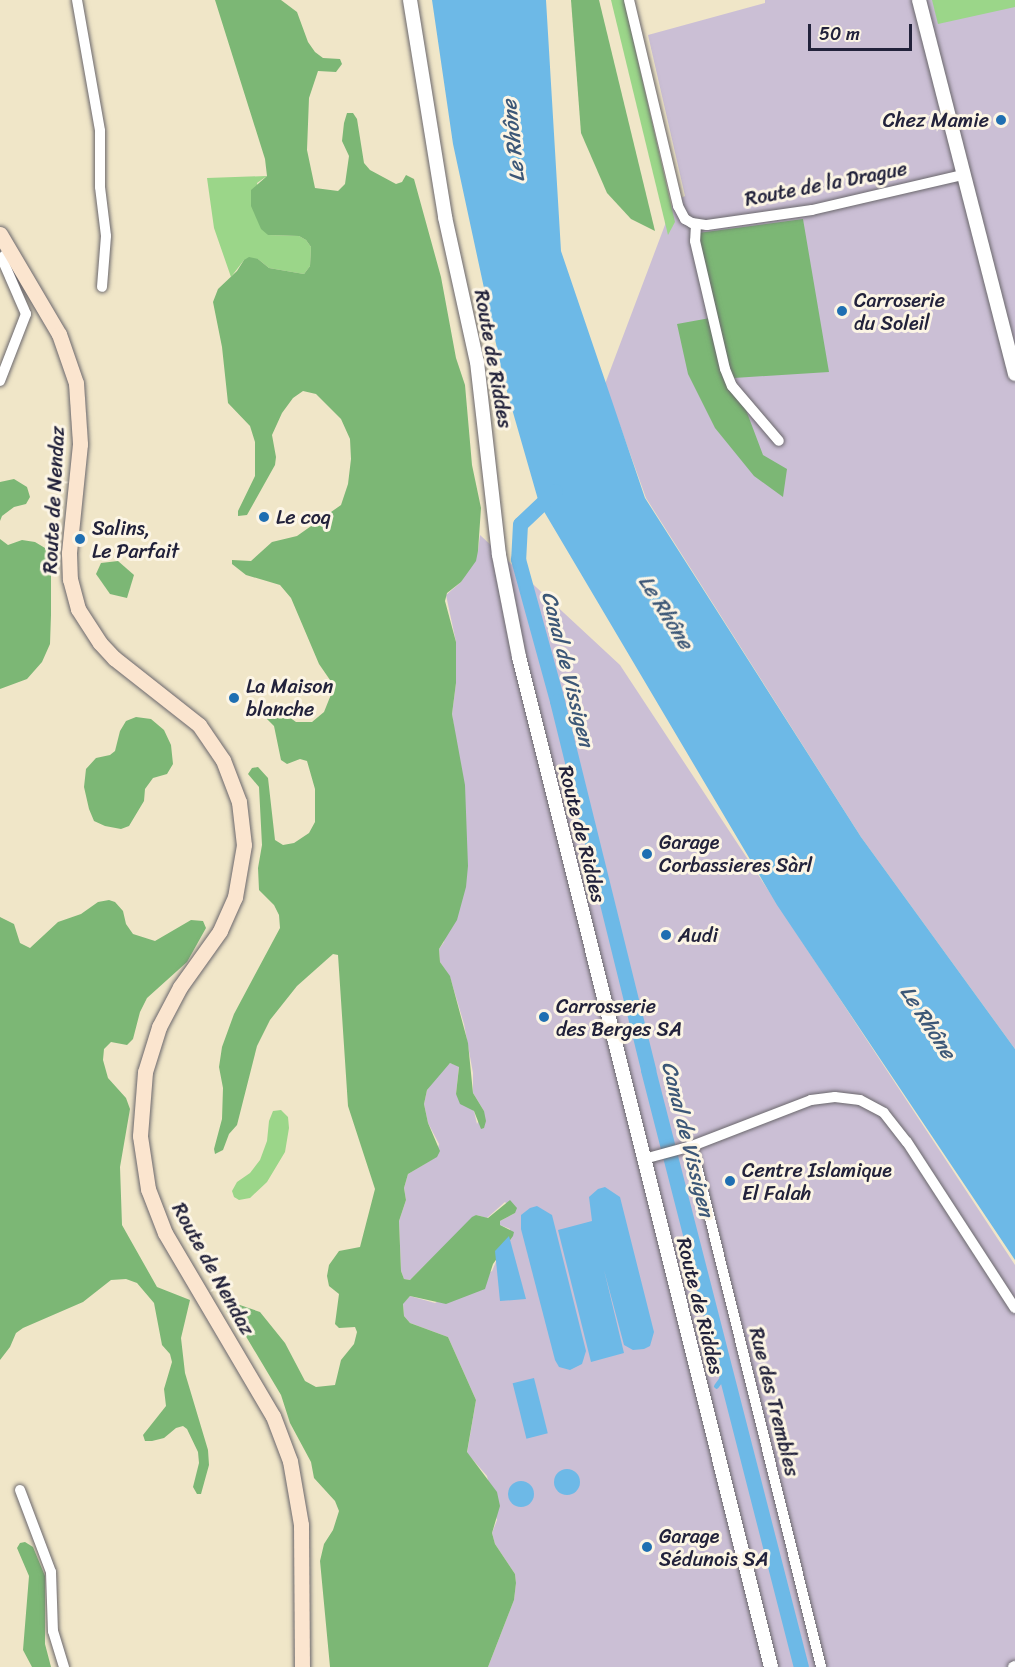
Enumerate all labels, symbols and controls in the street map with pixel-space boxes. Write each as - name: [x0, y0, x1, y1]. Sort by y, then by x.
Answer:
- scale bar: [811, 12, 914, 50]
- text: 50 m: [819, 18, 860, 50]
- water label: Le Rhône: [496, 99, 530, 183]
- place label: Chez Mamie: [884, 108, 989, 132]
- marker: Chez Mamie: [994, 113, 1008, 127]
- street label: Route de la Drague: [743, 157, 909, 211]
- street label: Route de Riddes: [469, 288, 517, 430]
- place label: Carroserie du Soleil: [854, 288, 945, 335]
- marker: Carroserie du Soleil: [835, 304, 849, 318]
- street label: Route de Nendaz: [38, 426, 70, 574]
- place label: Le coq: [276, 505, 331, 529]
- marker: Le coq: [257, 510, 271, 524]
- place label: Salins, Le Parfait: [92, 516, 179, 563]
- marker: Salins, Le Parfait: [73, 532, 87, 546]
- water label: Le Rhône: [633, 570, 699, 654]
- water label: Canal de Vissigen: [536, 588, 600, 750]
- place label: La Maison blanche: [246, 674, 332, 721]
- marker: La Maison blanche: [227, 691, 241, 705]
- street label: Route de Riddes: [553, 763, 611, 905]
- place label: Garage Corbassieres Sàrl: [659, 831, 812, 878]
- marker: Garage Corbassieres Sàrl: [640, 847, 654, 861]
- place label: Audi: [678, 923, 718, 947]
- marker: Audi: [659, 928, 673, 942]
- water label: Le Rhône: [895, 981, 961, 1063]
- place label: Carrosserie des Berges SA: [556, 994, 682, 1041]
- marker: Carrosserie des Berges SA: [537, 1010, 551, 1024]
- water label: Canal de Vissigen: [656, 1058, 720, 1220]
- place label: Centre Islamique El Falah: [742, 1158, 892, 1205]
- marker: Centre Islamique El Falah: [723, 1174, 737, 1188]
- street label: Route de Nendaz: [167, 1199, 259, 1339]
- street label: Route de Riddes: [671, 1235, 729, 1377]
- street label: Rue des Trembles: [744, 1325, 804, 1479]
- place label: Garage Sédunois SA: [659, 1524, 769, 1571]
- marker: Garage Sédunois SA: [640, 1540, 654, 1554]

